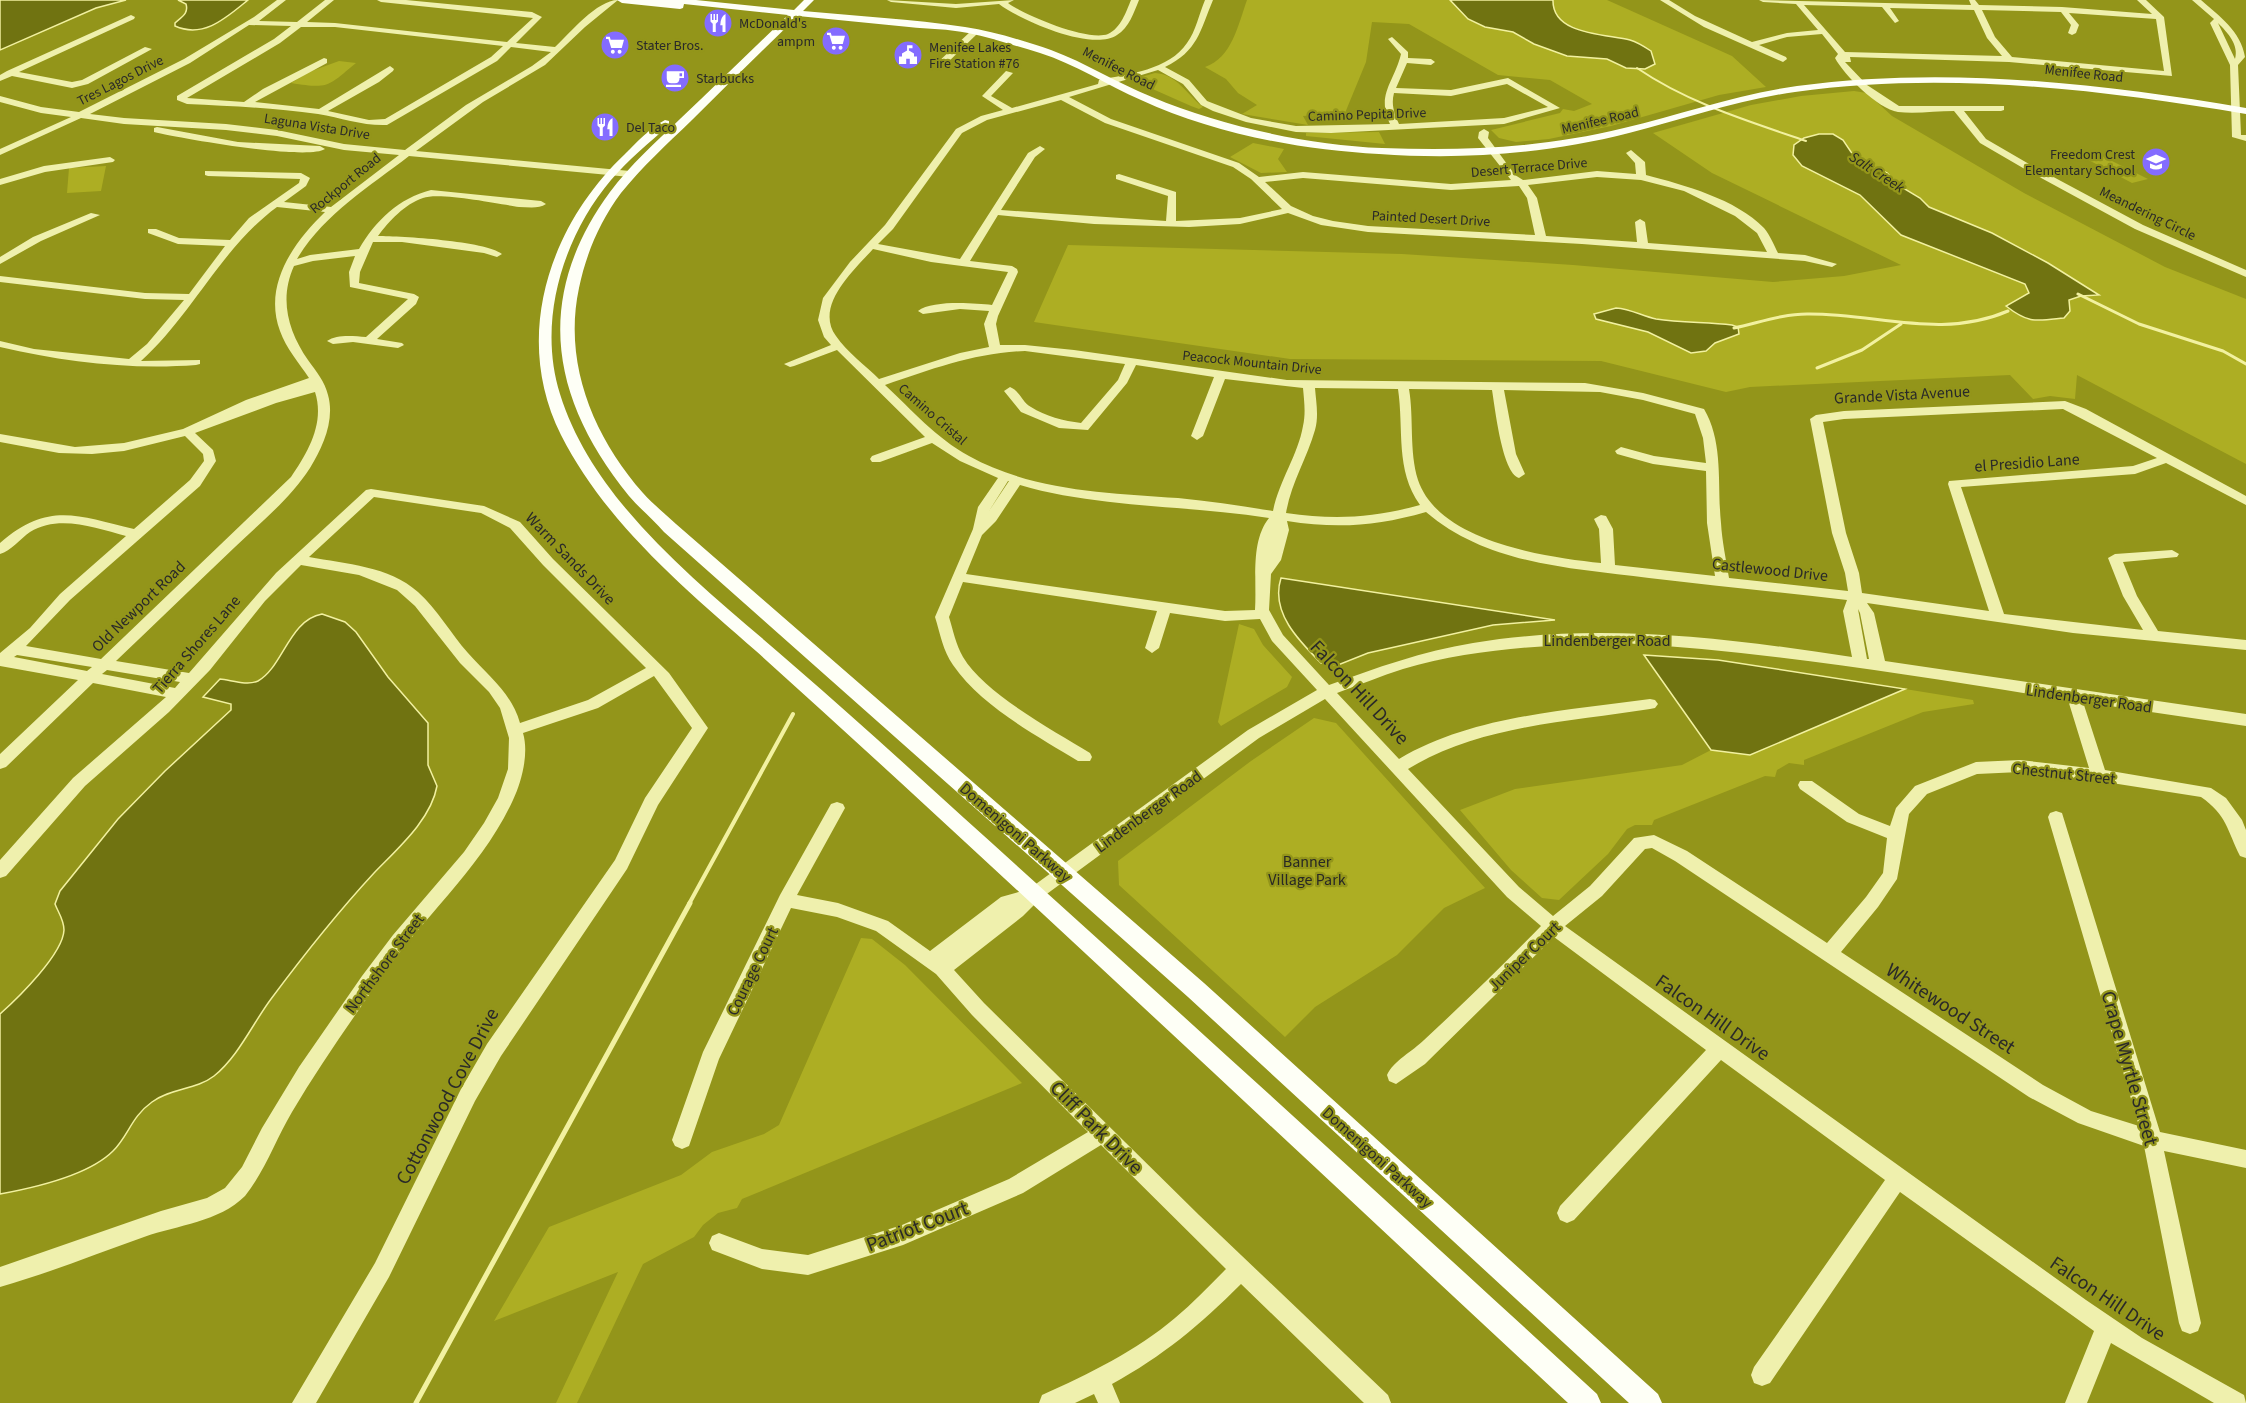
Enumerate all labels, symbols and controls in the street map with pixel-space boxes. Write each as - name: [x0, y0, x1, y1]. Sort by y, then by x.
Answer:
- restaurant icon: McDonald's: [702, 7, 734, 39]
- place label: McDonald's: [739, 14, 807, 34]
- supermarket icon: ampm: [820, 25, 852, 57]
- supermarket icon: Stater Bros.: [599, 29, 631, 61]
- place label: ampm: [777, 32, 815, 52]
- place label: Stater Bros.: [636, 36, 703, 56]
- place label: Menifee Lakes Fire Station #76: [929, 38, 1019, 74]
- public building icon: Menifee Lakes Fire Station #76: [892, 39, 924, 71]
- street label: Menifee Road: [1079, 42, 1158, 96]
- street label: Tres Lagos Drive: [74, 51, 167, 111]
- street label: Menifee Road: [2044, 60, 2124, 88]
- cafe icon: Starbucks: [659, 62, 691, 94]
- place label: Starbucks: [696, 69, 754, 89]
- street label: Menifee Road: [1560, 102, 1641, 140]
- street label: Camino Pepita Drive: [1307, 103, 1427, 127]
- street label: Laguna Vista Drive: [262, 109, 371, 145]
- restaurant icon: Del Taco: [589, 111, 621, 143]
- place label: Del Taco: [626, 118, 675, 138]
- place label: Freedom Crest Elementary School: [2025, 145, 2135, 181]
- school or university icon: Freedom Crest Elementary School: [2140, 146, 2172, 178]
- water label: Salt Creek: [1845, 147, 1909, 199]
- street label: Rockport Road: [306, 149, 386, 219]
- street label: Desert Terrace Drive: [1470, 153, 1588, 183]
- street label: Meandering Circle: [2096, 182, 2199, 246]
- street label: Painted Desert Drive: [1371, 206, 1491, 232]
- street label: Peacock Mountain Drive: [1181, 346, 1323, 380]
- street label: Camino Cristal: [894, 379, 971, 450]
- street label: Grande Vista Avenue: [1834, 380, 1971, 410]
- street label: el Presidio Lane: [1974, 448, 2080, 478]
- street label: Warm Sands Drive: [520, 507, 620, 610]
- street label: Castlewood Drive: [1711, 553, 1829, 587]
- street label: Old Newport Road: [87, 556, 190, 657]
- street label: Tierra Shores Lane: [148, 591, 246, 699]
- street label: Lindenberger Road: [1543, 630, 1671, 652]
- street label: Falcon Hill Drive: [1303, 634, 1415, 751]
- street label: Lindenberger Road: [2024, 679, 2153, 719]
- street label: Chestnut Street: [2011, 758, 2117, 790]
- street label: Lindenberger Road: [1091, 766, 1206, 858]
- street label: Domenigoni Parkway: [955, 778, 1076, 888]
- park label: Banner Village Park: [1268, 851, 1346, 891]
- street label: Northshore Street: [340, 909, 430, 1018]
- street label: Juniper Court: [1484, 916, 1566, 997]
- street label: Courage Court: [722, 923, 784, 1019]
- street label: Whitewood Street: [1880, 956, 2021, 1061]
- street label: Falcon Hill Drive: [1649, 968, 1776, 1068]
- street label: Crape Myrtle Street: [2094, 988, 2165, 1149]
- street label: Cottonwood Cove Drive: [389, 1003, 506, 1190]
- street label: Cliff Park Drive: [1043, 1075, 1149, 1181]
- street label: Domenigoni Parkway: [1317, 1102, 1438, 1214]
- street label: Patriot Court: [862, 1195, 973, 1259]
- street label: Falcon Hill Drive: [2044, 1250, 2171, 1348]

